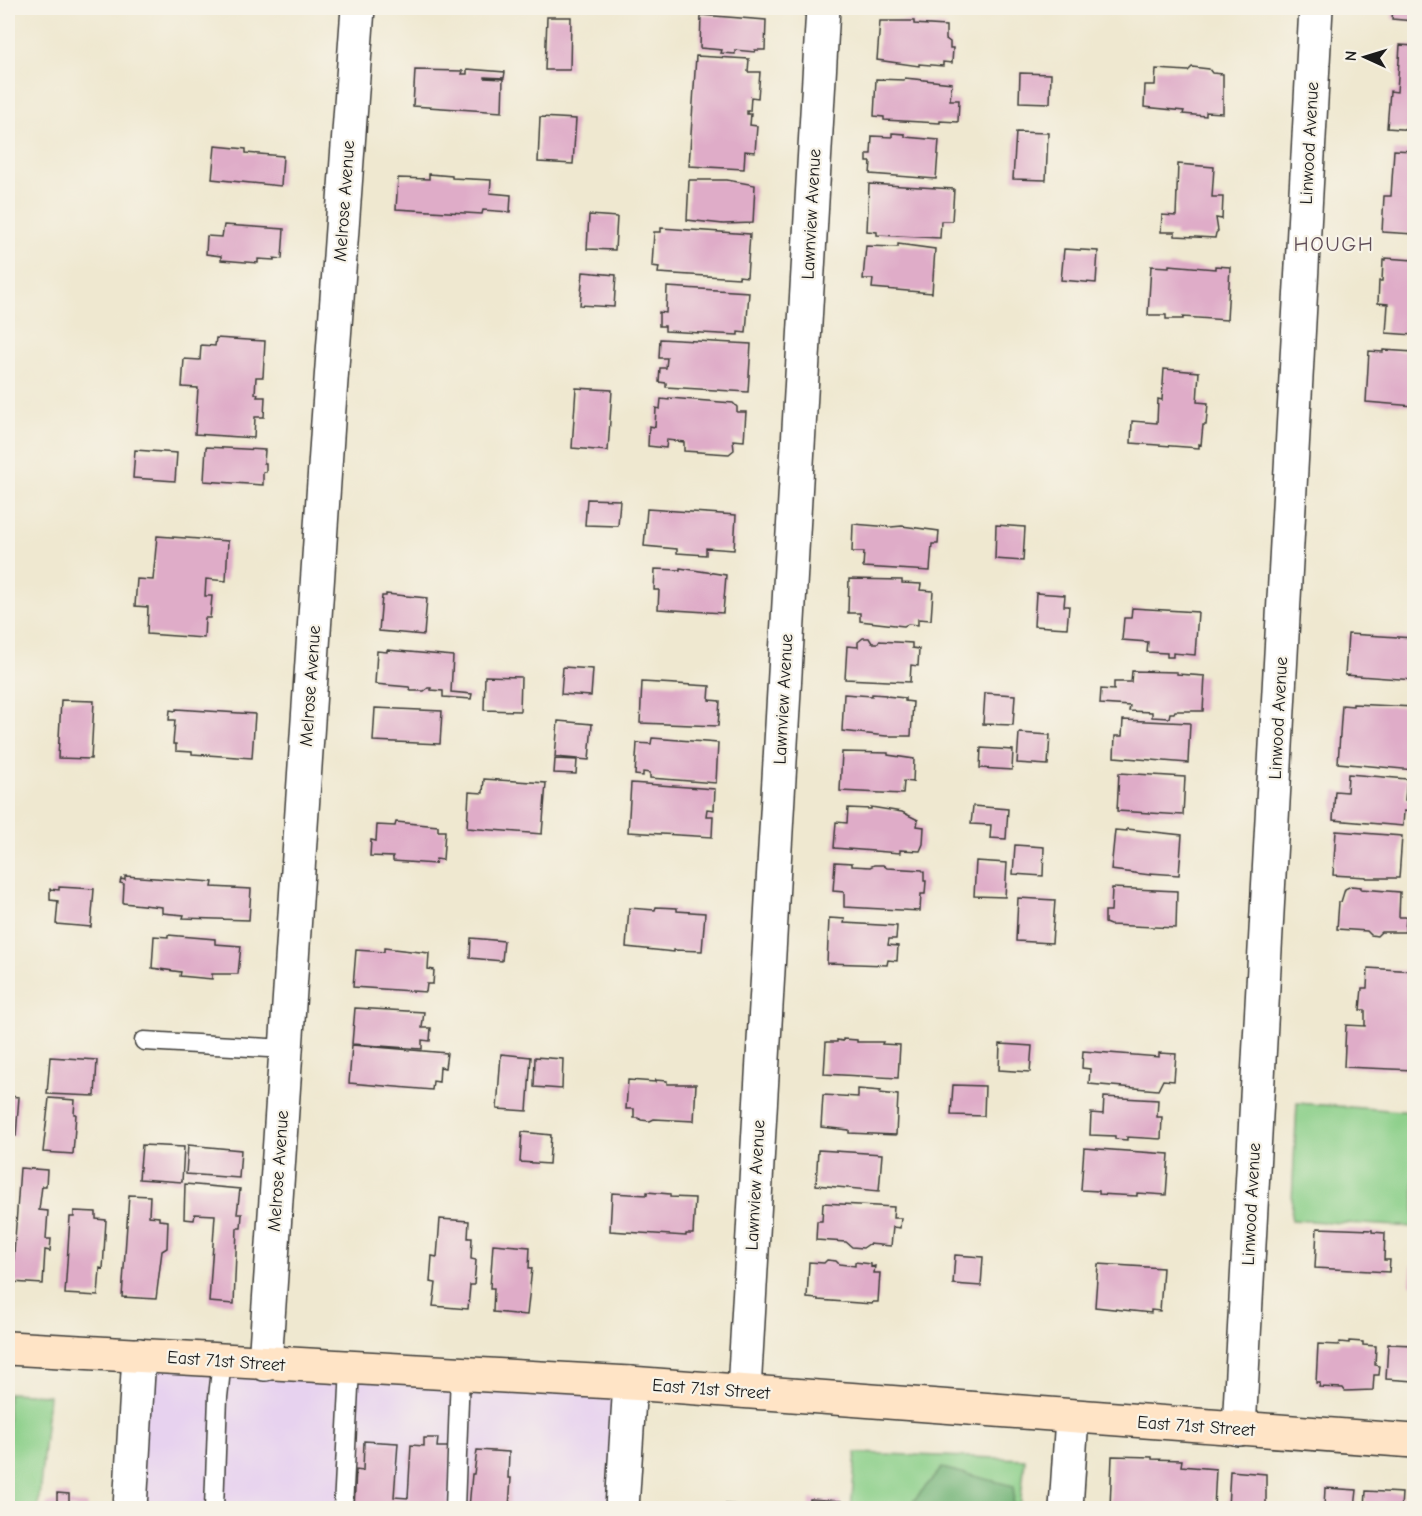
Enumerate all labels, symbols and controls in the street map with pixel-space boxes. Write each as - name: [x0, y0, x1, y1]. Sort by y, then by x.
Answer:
- north arrow: [1335, 27, 1395, 87]
- text: N: [1342, 50, 1360, 62]
- street label: Linwood Avenue: [1296, 81, 1323, 205]
- street label: Melrose Avenue: [330, 140, 359, 262]
- street label: Lawnview Avenue: [798, 148, 825, 280]
- district label: HOUGH: [1294, 232, 1374, 256]
- street label: Melrose Avenue: [296, 625, 325, 747]
- street label: Lawnview Avenue: [770, 633, 797, 765]
- street label: Linwood Avenue: [1265, 656, 1292, 780]
- street label: Melrose Avenue: [264, 1110, 293, 1232]
- street label: Lawnview Avenue: [742, 1119, 769, 1251]
- street label: Linwood Avenue: [1238, 1142, 1265, 1266]
- street label: East 71st Street: [166, 1347, 286, 1376]
- street label: East 71st Street: [651, 1375, 771, 1404]
- street label: East 71st Street: [1136, 1412, 1256, 1441]

